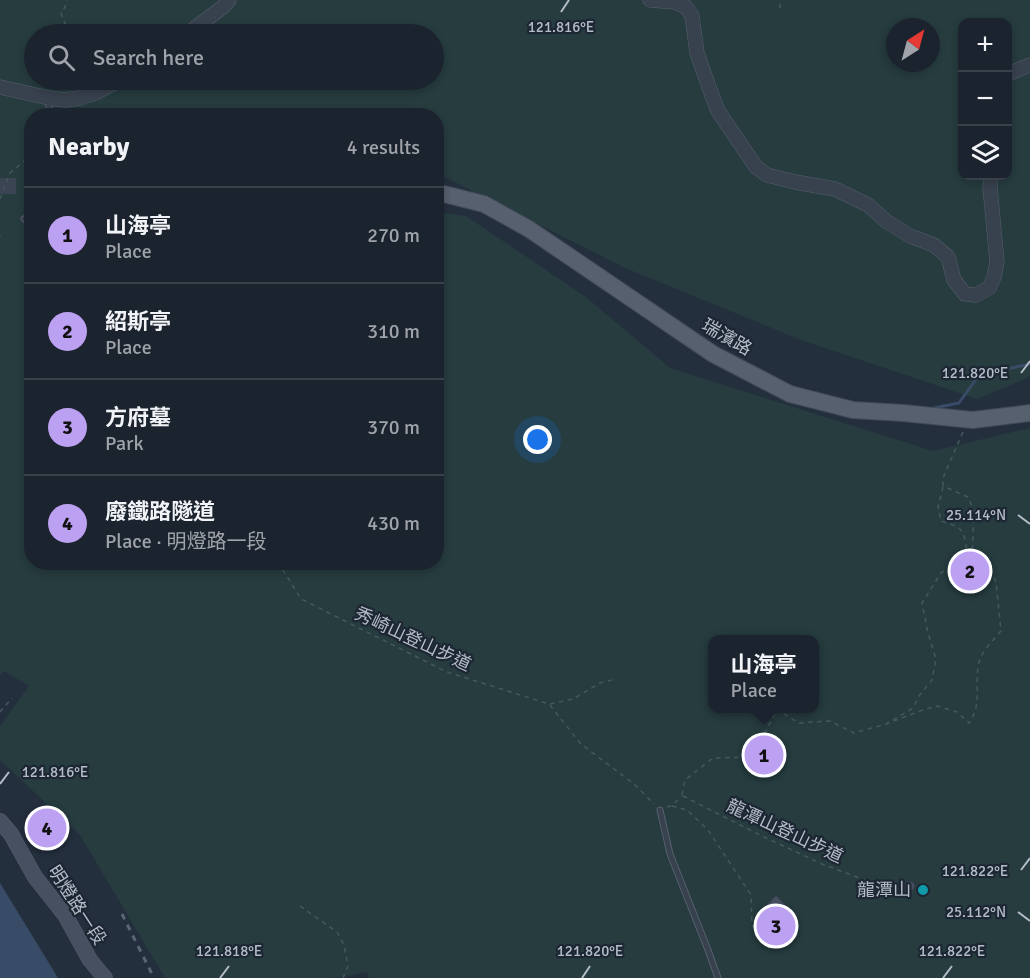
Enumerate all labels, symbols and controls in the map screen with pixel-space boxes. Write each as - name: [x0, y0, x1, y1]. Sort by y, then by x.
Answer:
- text: 121.816°E: [528, 18, 594, 36]
- north arrow: [886, 18, 940, 72]
- map controls: [958, 18, 1012, 180]
- button: +: [958, 18, 1012, 72]
- search box: [24, 24, 444, 90]
- icon: search: [45, 41, 78, 74]
- text: Search here: [93, 44, 204, 71]
- button: −: [958, 72, 1012, 126]
- button: layers: [958, 126, 1012, 180]
- text: Nearby: [48, 131, 129, 163]
- text: 4 results: [347, 135, 420, 160]
- text: 山海亭: [105, 212, 171, 239]
- text: 1: [62, 223, 73, 248]
- text: 270 m: [367, 223, 420, 248]
- text: Place: [105, 239, 152, 264]
- text: 紹斯亭: [105, 308, 171, 335]
- street label: 瑞濱路: [698, 314, 756, 360]
- text: 2: [62, 319, 73, 344]
- text: 310 m: [367, 319, 420, 344]
- text: Place: [105, 335, 152, 360]
- text: 121.820°E: [942, 364, 1008, 382]
- text: 方府墓: [105, 404, 171, 431]
- text: 3: [62, 415, 73, 440]
- text: 370 m: [367, 415, 420, 440]
- your location: [523, 425, 552, 454]
- text: Park: [105, 431, 143, 456]
- text: 廢鐵路隧道: [105, 498, 215, 525]
- text: 25.114°N: [946, 506, 1006, 524]
- text: 4: [62, 511, 73, 536]
- text: 430 m: [367, 511, 420, 536]
- text: Place · 明燈路一段: [105, 529, 267, 554]
- pin: 2: [950, 548, 990, 594]
- street label: 秀崎山登山步道: [351, 602, 475, 676]
- popup: [708, 635, 819, 713]
- text: 山海亭: [730, 651, 797, 678]
- text: Place: [730, 678, 777, 703]
- pin: 1: [744, 732, 783, 777]
- text: 121.816°E: [22, 763, 88, 781]
- street label: 龍潭山登山步道: [723, 794, 847, 868]
- pin: 4: [28, 806, 66, 850]
- street label: 明燈路一段: [43, 861, 111, 949]
- text: 121.822°E: [942, 862, 1008, 880]
- place label: 龍潭山: [857, 879, 911, 901]
- marker: 龍潭山: [916, 883, 930, 897]
- text: 25.112°N: [946, 903, 1006, 921]
- pin: 3: [756, 904, 796, 948]
- text: 121.818°E: [196, 942, 262, 960]
- text: 121.820°E: [557, 942, 623, 960]
- text: 121.822°E: [919, 942, 985, 960]

